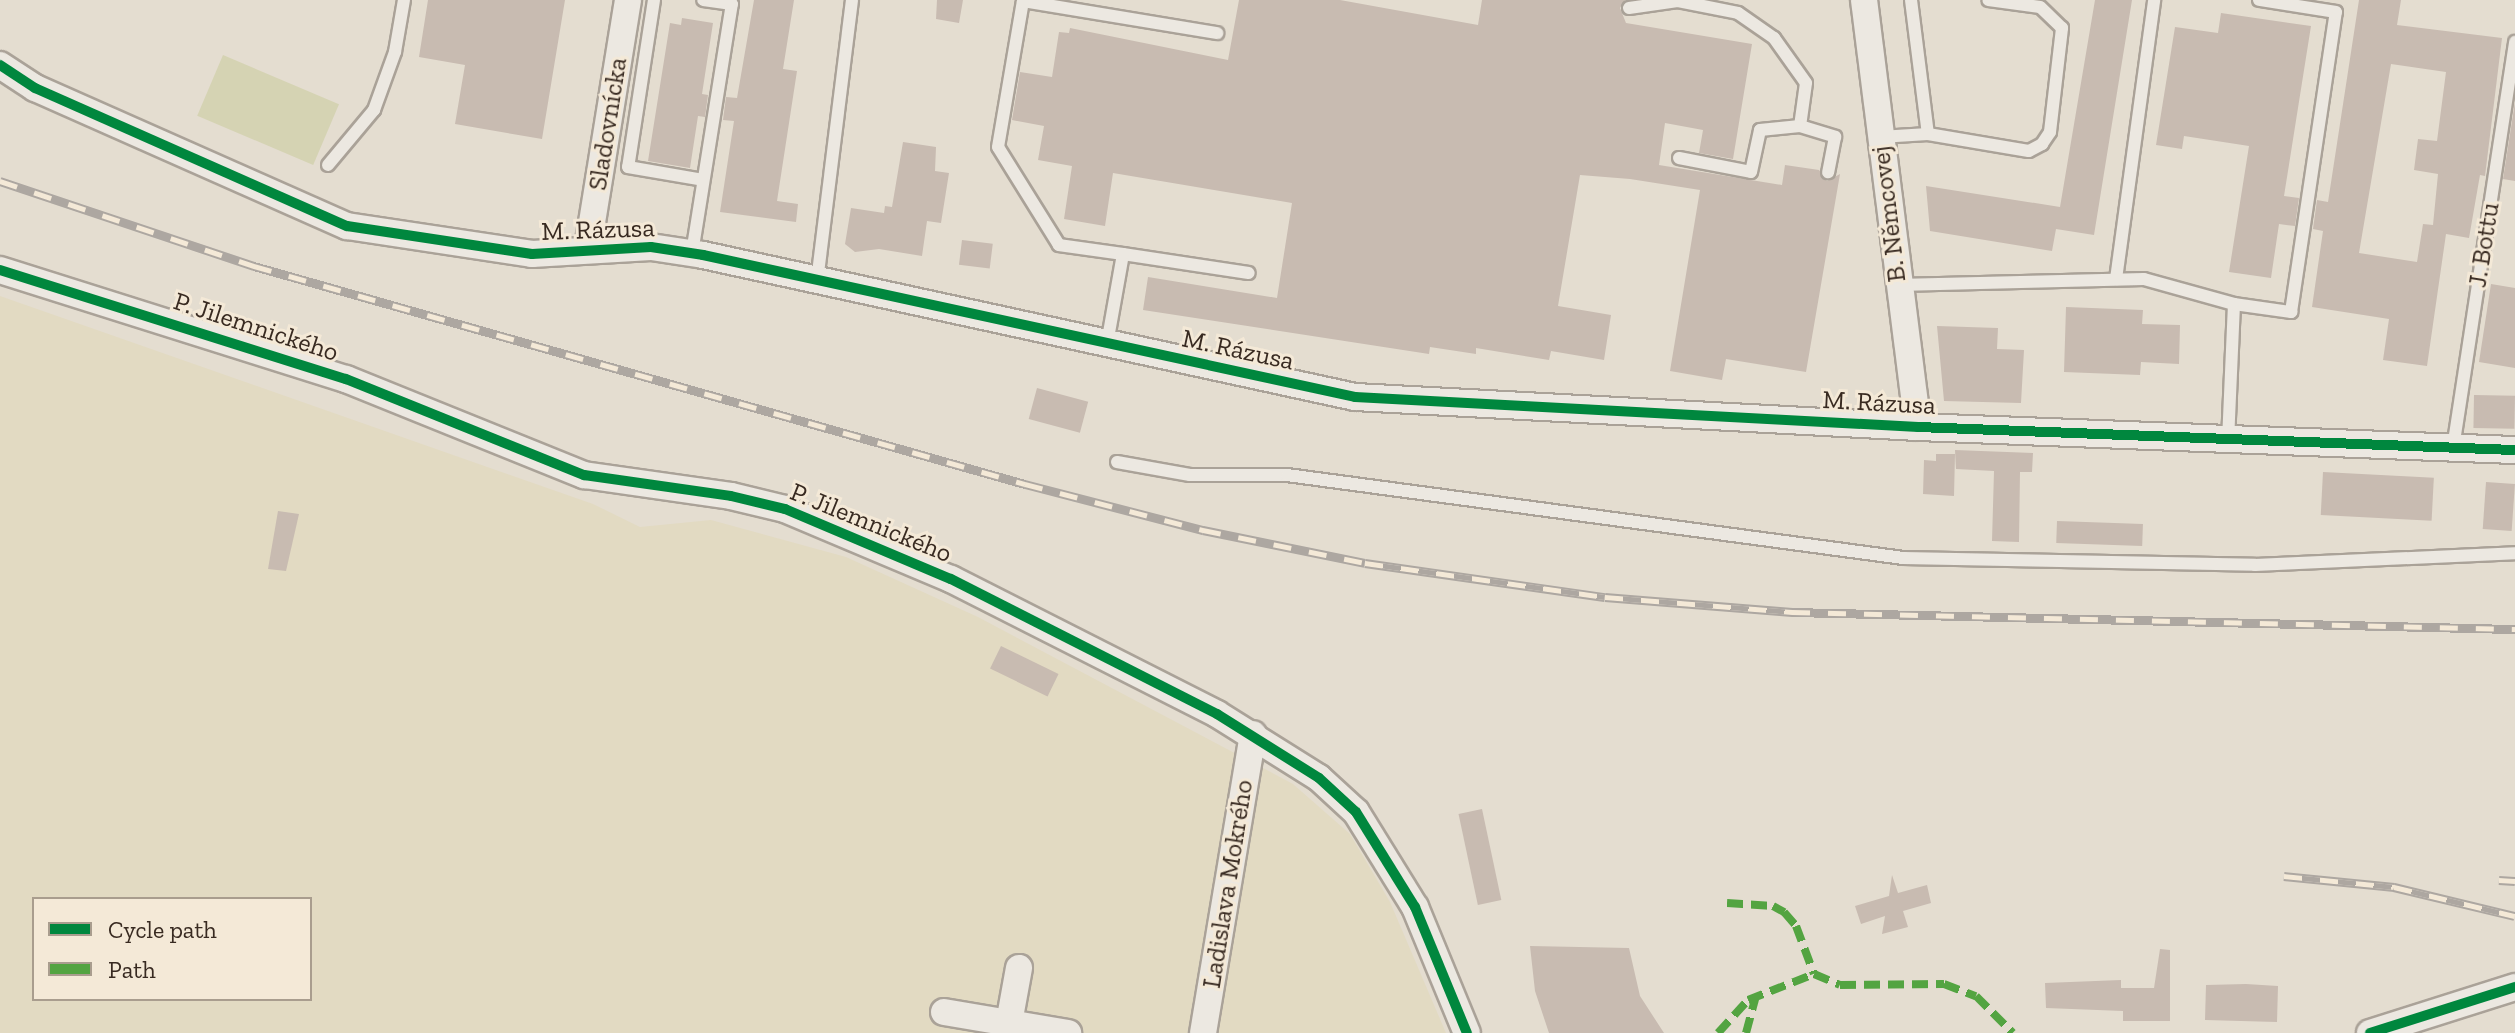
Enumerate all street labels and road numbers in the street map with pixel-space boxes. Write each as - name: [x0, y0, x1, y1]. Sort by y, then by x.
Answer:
- street label: Sladovnícka: [582, 55, 634, 193]
- street label: B. Němcovej: [1865, 144, 1913, 284]
- street label: J. Bottu: [2462, 200, 2506, 290]
- street label: M. Rázusa: [541, 212, 655, 248]
- street label: P. Jilemnického: [169, 286, 343, 368]
- street label: M. Rázusa: [1179, 323, 1297, 377]
- street label: M. Rázusa: [1822, 384, 1936, 422]
- street label: P. Jilemnického: [785, 476, 957, 570]
- street label: Ladislava Mokrého: [1196, 778, 1260, 990]

